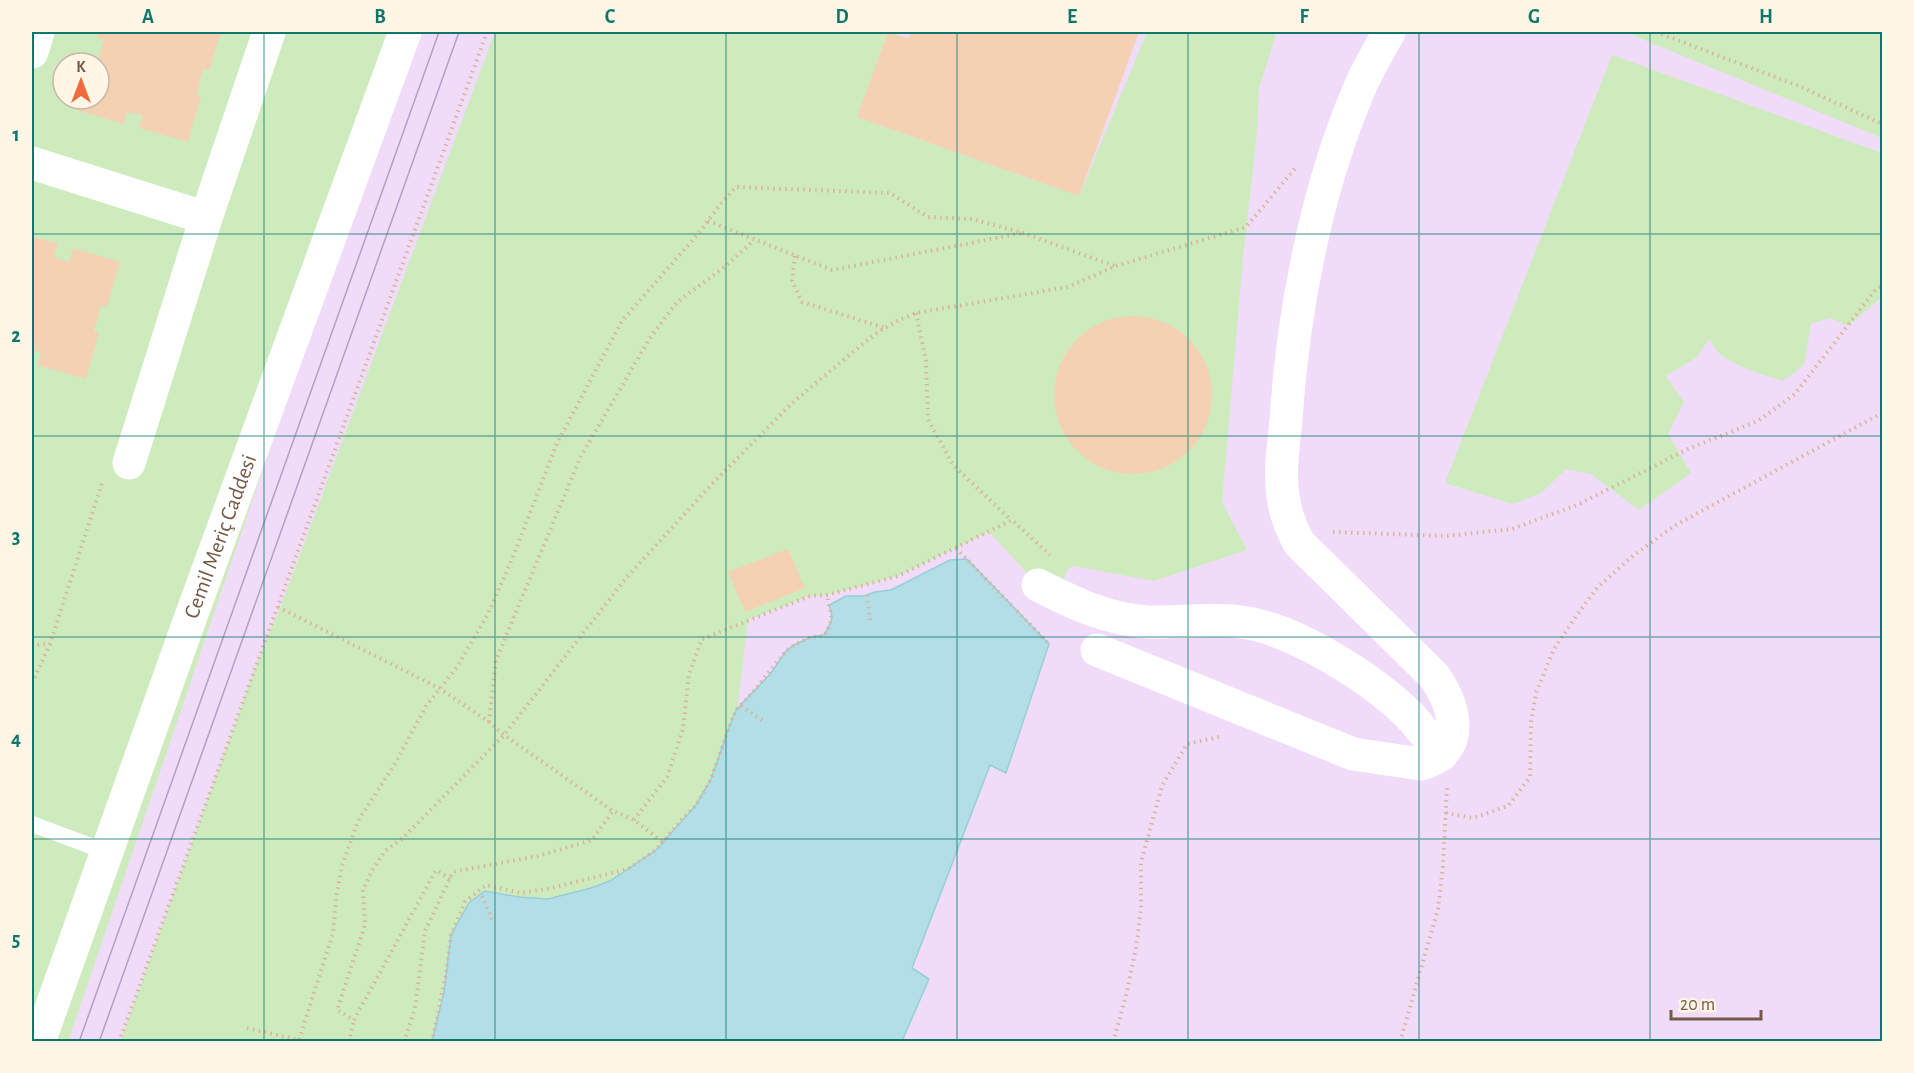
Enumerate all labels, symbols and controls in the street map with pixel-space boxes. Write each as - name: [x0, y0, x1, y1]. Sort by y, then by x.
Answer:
- text: A: [142, 7, 154, 27]
- text: B: [374, 7, 386, 27]
- text: C: [605, 7, 616, 27]
- text: D: [835, 7, 849, 27]
- text: E: [1067, 7, 1077, 27]
- text: F: [1299, 7, 1309, 27]
- text: G: [1528, 7, 1540, 27]
- text: H: [1759, 7, 1773, 27]
- north arrow: [51, 51, 111, 111]
- text: K: [76, 59, 86, 75]
- text: 1: [12, 125, 20, 145]
- text: 2: [11, 326, 21, 346]
- street label: Cemil Meriç Caddesi: [180, 452, 260, 621]
- text: 3: [12, 527, 20, 547]
- text: 4: [11, 729, 21, 749]
- text: 5: [12, 930, 20, 950]
- scale bar: [1671, 983, 1761, 1021]
- text: 20 m: [1680, 996, 1715, 1014]

